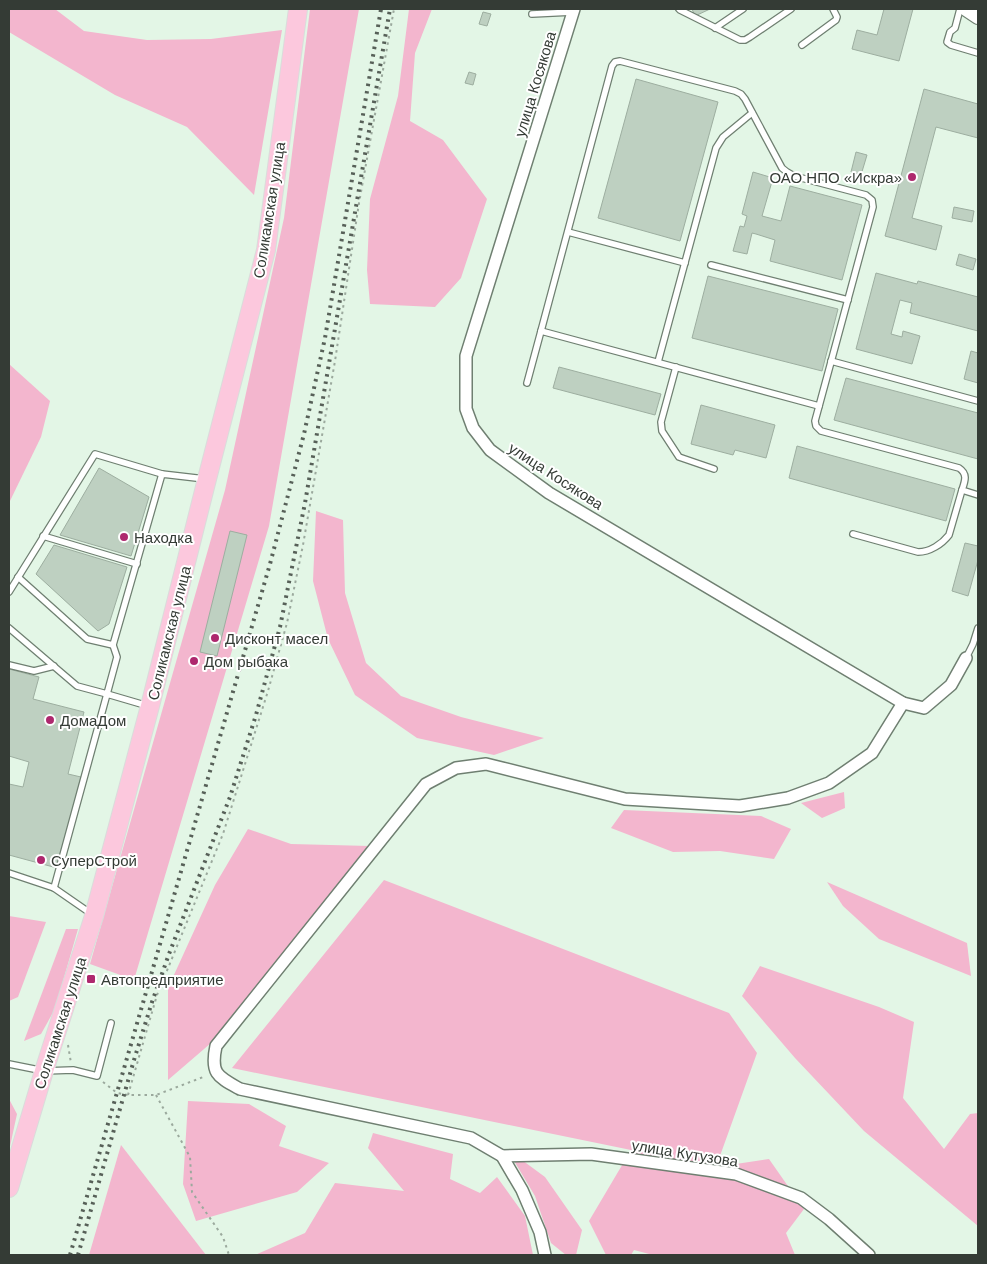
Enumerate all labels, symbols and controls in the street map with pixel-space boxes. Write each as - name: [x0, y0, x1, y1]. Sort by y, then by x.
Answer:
- street label: улица Косякова: [511, 29, 559, 139]
- street label: Соликамская улица: [250, 140, 288, 279]
- place label: ОАО НПО «Искра»: [769, 169, 902, 186]
- marker: ОАО НПО «Искра»: [906, 171, 918, 183]
- street label: улица Косякова: [506, 439, 607, 513]
- place label: Находка: [134, 529, 193, 546]
- marker: Находка: [118, 531, 130, 543]
- street label: Соликамская улица: [144, 563, 194, 702]
- place label: Дисконт масел: [225, 630, 328, 647]
- marker: Дисконт масел: [209, 632, 221, 644]
- place label: Дом рыбака: [204, 653, 289, 670]
- marker: Дом рыбака: [188, 655, 200, 667]
- place label: ДомаДом: [60, 712, 126, 729]
- marker: ДомаДом: [44, 714, 56, 726]
- place label: СуперСтрой: [51, 852, 137, 869]
- marker: СуперСтрой: [35, 854, 47, 866]
- street label: Соликамская улица: [31, 954, 90, 1091]
- place label: Автопредприятие: [101, 971, 223, 988]
- marker: Автопредприятие: [85, 973, 97, 985]
- street label: улица Кутузова: [631, 1136, 740, 1170]

